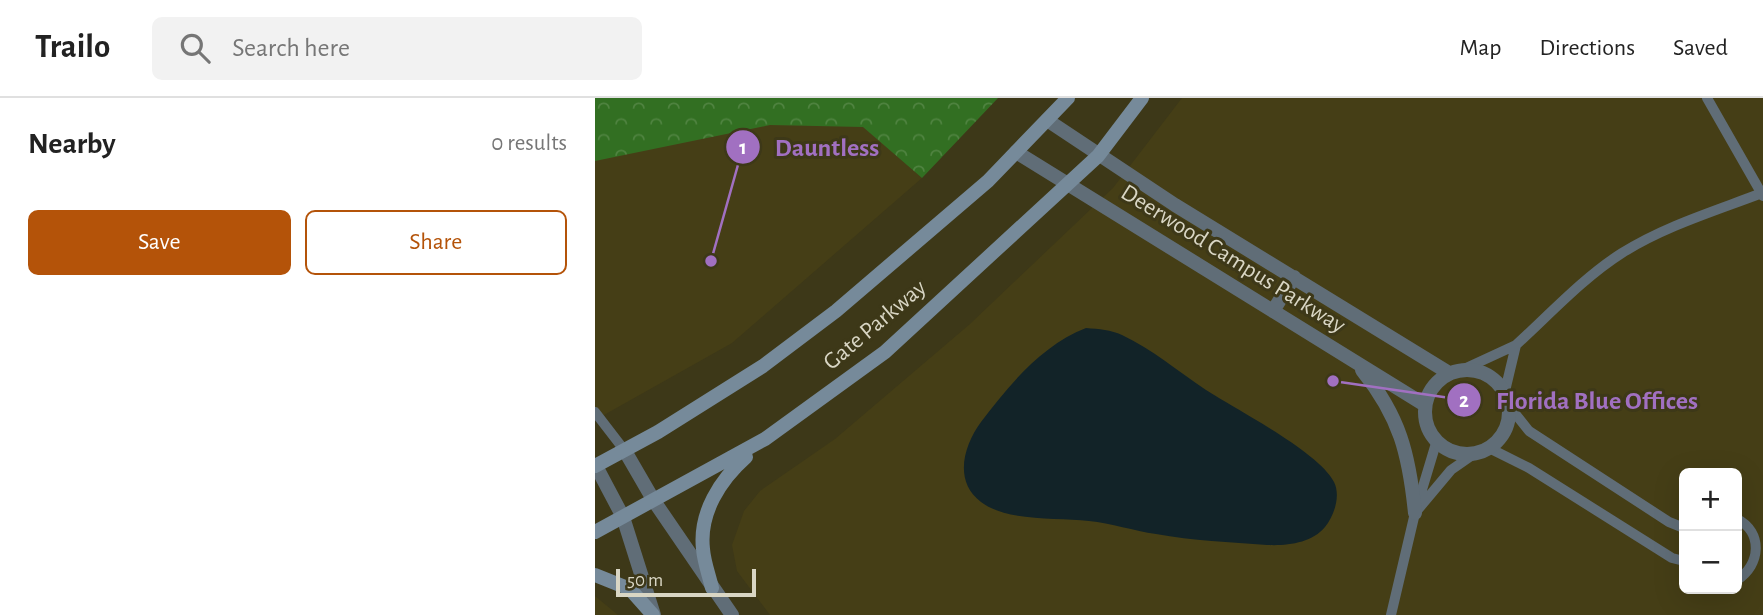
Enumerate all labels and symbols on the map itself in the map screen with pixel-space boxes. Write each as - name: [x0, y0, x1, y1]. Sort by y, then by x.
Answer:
- callout: Dauntless: [726, 123, 893, 170]
- text: Dauntless: [775, 135, 879, 161]
- text: 1: [739, 137, 747, 158]
- street label: Deerwood Campus Parkway: [1117, 180, 1349, 338]
- street label: Gate Parkway: [819, 275, 931, 375]
- callout: Florida Blue Offices: [1447, 376, 1712, 423]
- text: Florida Blue Offices: [1496, 388, 1698, 414]
- text: 2: [1459, 390, 1469, 411]
- scale bar: [616, 566, 756, 598]

